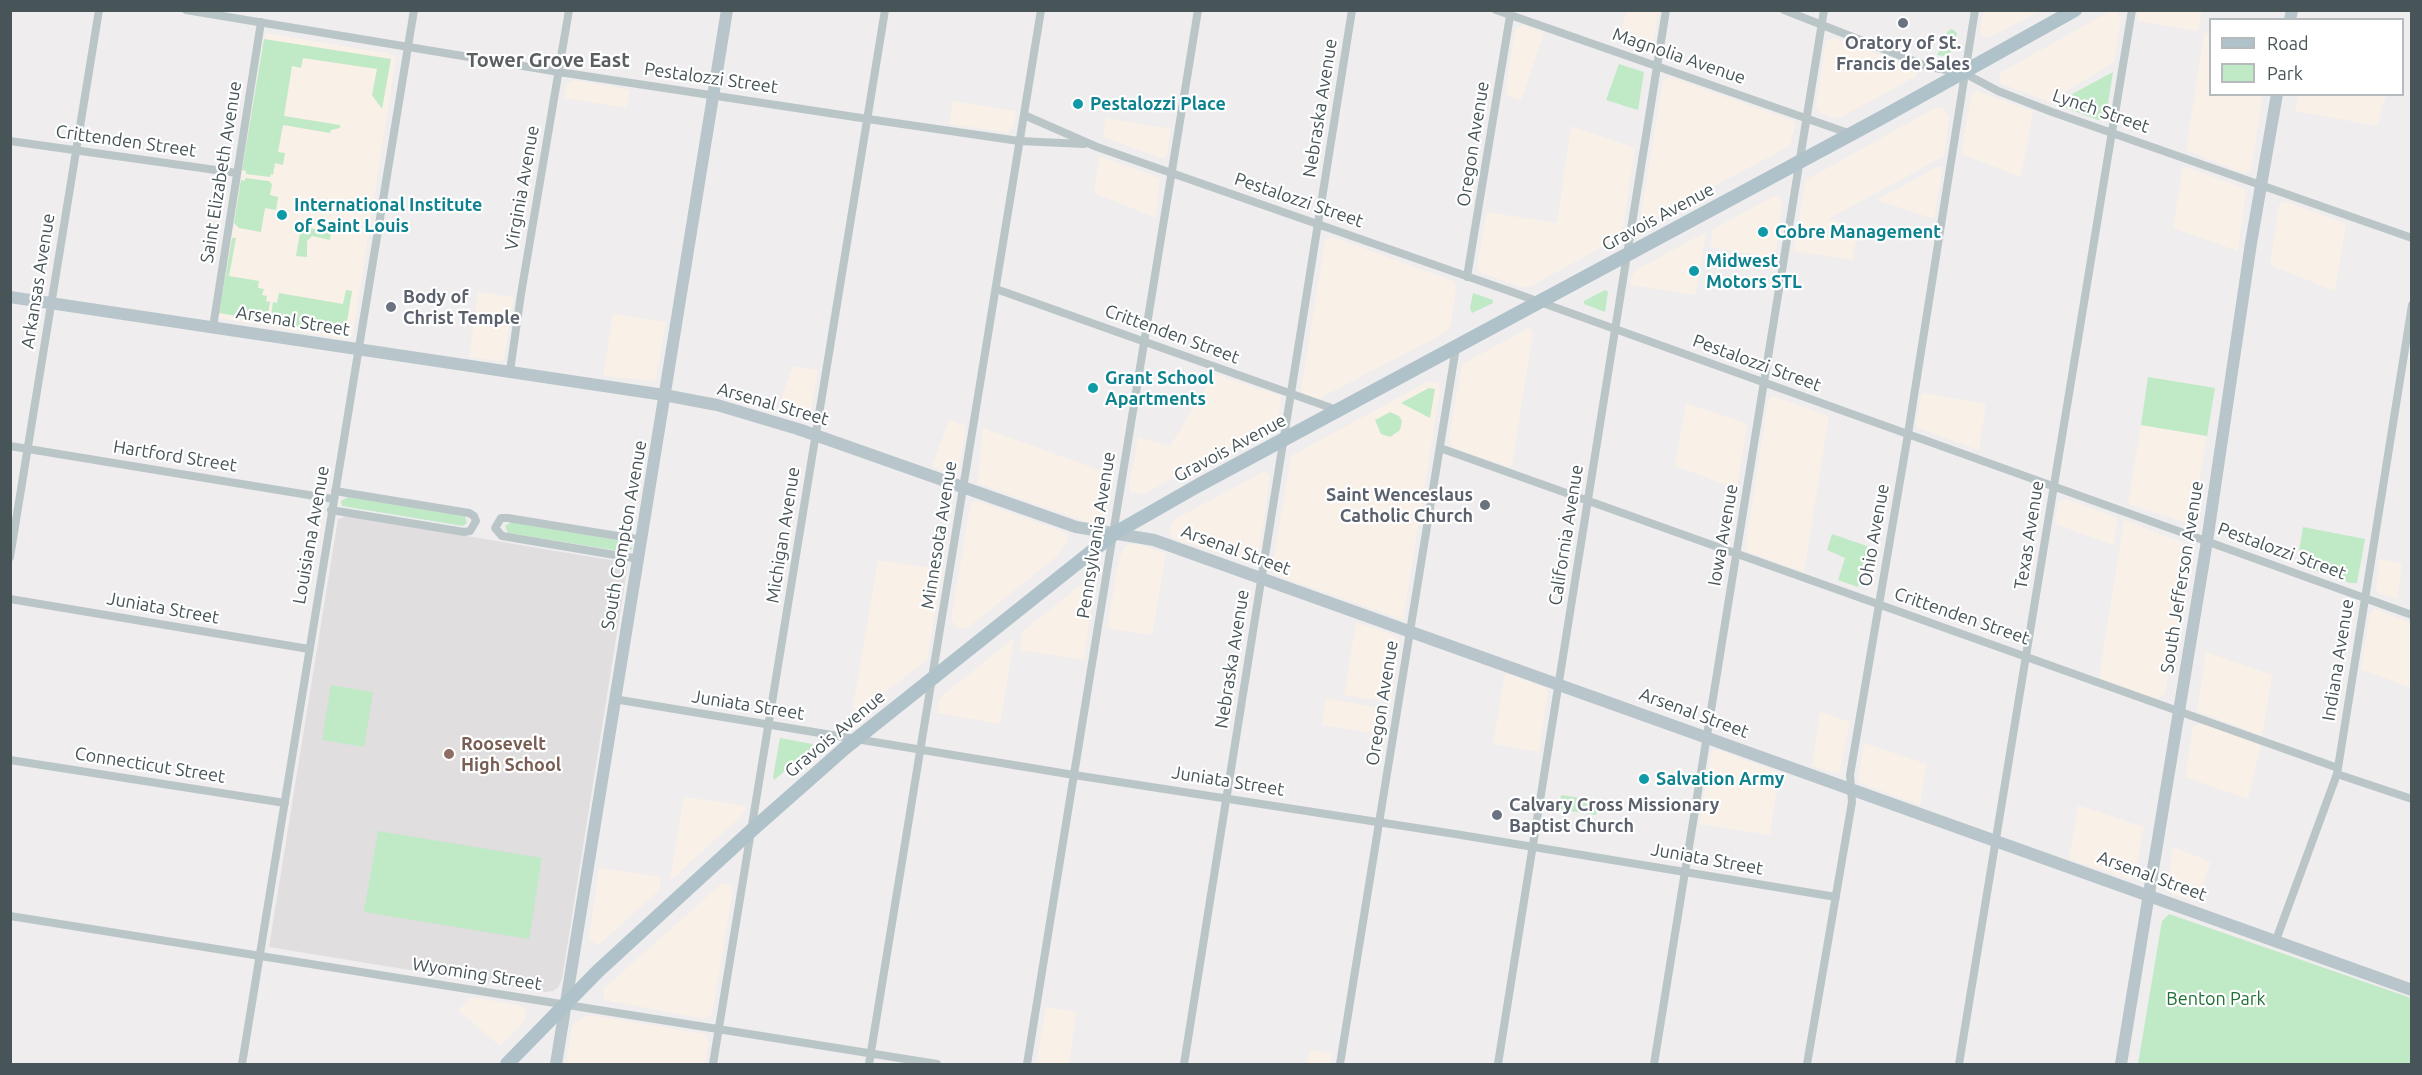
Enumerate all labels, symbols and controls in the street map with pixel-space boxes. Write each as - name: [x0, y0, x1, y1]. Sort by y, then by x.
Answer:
- marker: Oratory of St. Francis de Sales: [1896, 16, 1910, 30]
- legend: [2209, 18, 2404, 96]
- street label: Magnolia Avenue: [1610, 23, 1748, 89]
- place label: Oratory of St. Francis de Sales: [1836, 32, 1970, 74]
- text: Road: [2267, 33, 2309, 53]
- street label: Nebraska Avenue: [1298, 37, 1342, 179]
- district label: Tower Grove East: [466, 48, 630, 72]
- street label: Pestalozzi Street: [643, 58, 779, 98]
- text: Park: [2267, 63, 2303, 83]
- street label: Saint Elizabeth Avenue: [196, 80, 246, 264]
- street label: Oregon Avenue: [1452, 80, 1494, 208]
- street label: Lynch Street: [2050, 84, 2152, 138]
- place label: Pestalozzi Place: [1090, 93, 1226, 115]
- marker: Pestalozzi Place: [1071, 97, 1085, 111]
- street label: Crittenden Street: [54, 120, 198, 162]
- street label: Virginia Avenue: [500, 124, 544, 252]
- street label: Pestalozzi Street: [1232, 168, 1366, 232]
- street label: Gravois Avenue: [1598, 178, 1718, 256]
- place label: International Institute of Saint Louis: [294, 194, 482, 236]
- marker: International Institute of Saint Louis: [275, 208, 289, 222]
- street label: Arkansas Avenue: [17, 212, 59, 350]
- place label: Cobre Management: [1775, 221, 1941, 243]
- marker: Cobre Management: [1756, 225, 1770, 239]
- place label: Midwest Motors STL: [1706, 250, 1802, 292]
- marker: Midwest Motors STL: [1687, 264, 1701, 278]
- place label: Body of Christ Temple: [403, 286, 520, 328]
- marker: Body of Christ Temple: [384, 300, 398, 314]
- street label: Crittenden Street: [1102, 300, 1242, 368]
- street label: Arsenal Street: [235, 301, 351, 341]
- street label: Pestalozzi Street: [1690, 330, 1824, 396]
- place label: Grant School Apartments: [1105, 367, 1214, 410]
- street label: Arsenal Street: [715, 378, 831, 430]
- marker: Grant School Apartments: [1086, 381, 1100, 395]
- street label: Gravois Avenue: [1170, 409, 1290, 487]
- street label: Hartford Street: [112, 436, 238, 476]
- street label: South Compton Avenue: [597, 439, 651, 631]
- street label: Pennsylvania Avenue: [1072, 450, 1120, 620]
- street label: Minnesota Avenue: [917, 459, 961, 611]
- street label: California Avenue: [1544, 463, 1588, 607]
- street label: Louisiana Avenue: [288, 464, 334, 606]
- street label: Michigan Avenue: [762, 465, 804, 605]
- street label: Texas Avenue: [2010, 479, 2048, 591]
- street label: South Jefferson Avenue: [2156, 479, 2208, 675]
- street label: Iowa Avenue: [1703, 482, 1743, 588]
- street label: Ohio Avenue: [1854, 482, 1894, 588]
- place label: Saint Wenceslaus Catholic Church: [1326, 484, 1473, 526]
- marker: Saint Wenceslaus Catholic Church: [1478, 498, 1492, 512]
- street label: Pestalozzi Street: [2215, 518, 2349, 584]
- street label: Arsenal Street: [1178, 520, 1294, 580]
- street label: Crittenden Street: [1892, 583, 2032, 649]
- street label: Juniata Street: [105, 587, 221, 629]
- street label: Nebraska Avenue: [1210, 588, 1254, 730]
- street label: Indiana Avenue: [2318, 597, 2358, 723]
- street label: Oregon Avenue: [1361, 639, 1403, 767]
- street label: Arsenal Street: [1636, 683, 1752, 743]
- street label: Juniata Street: [690, 685, 806, 725]
- street label: Gravois Avenue: [780, 686, 890, 782]
- place label: Roosevelt High School: [461, 733, 561, 776]
- street label: Connecticut Street: [73, 742, 227, 788]
- marker: Roosevelt High School: [442, 747, 456, 761]
- street label: Juniata Street: [1170, 761, 1286, 801]
- place label: Salvation Army: [1656, 768, 1784, 790]
- marker: Salvation Army: [1637, 772, 1651, 786]
- place label: Calvary Cross Missionary Baptist Church: [1509, 794, 1719, 836]
- marker: Calvary Cross Missionary Baptist Church: [1490, 808, 1504, 822]
- street label: Juniata Street: [1649, 838, 1765, 880]
- street label: Arsenal Street: [2094, 846, 2210, 906]
- street label: Wyoming Street: [411, 953, 543, 995]
- park label: Benton Park: [2166, 988, 2266, 1010]

